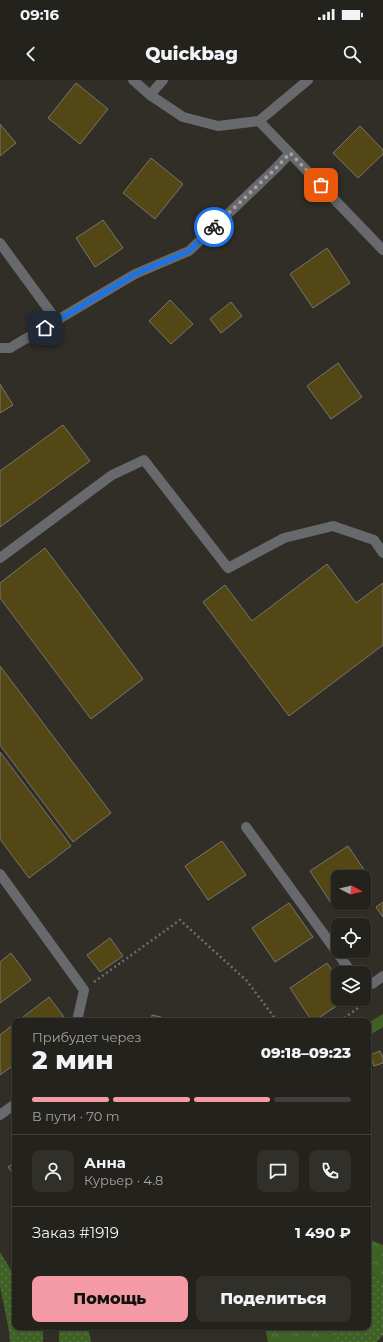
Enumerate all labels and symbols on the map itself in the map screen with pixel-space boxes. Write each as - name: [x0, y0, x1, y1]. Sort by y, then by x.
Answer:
- pin: [304, 168, 338, 202]
- courier: [194, 207, 234, 247]
- pin: [28, 311, 62, 345]
- north arrow: [331, 870, 371, 910]

